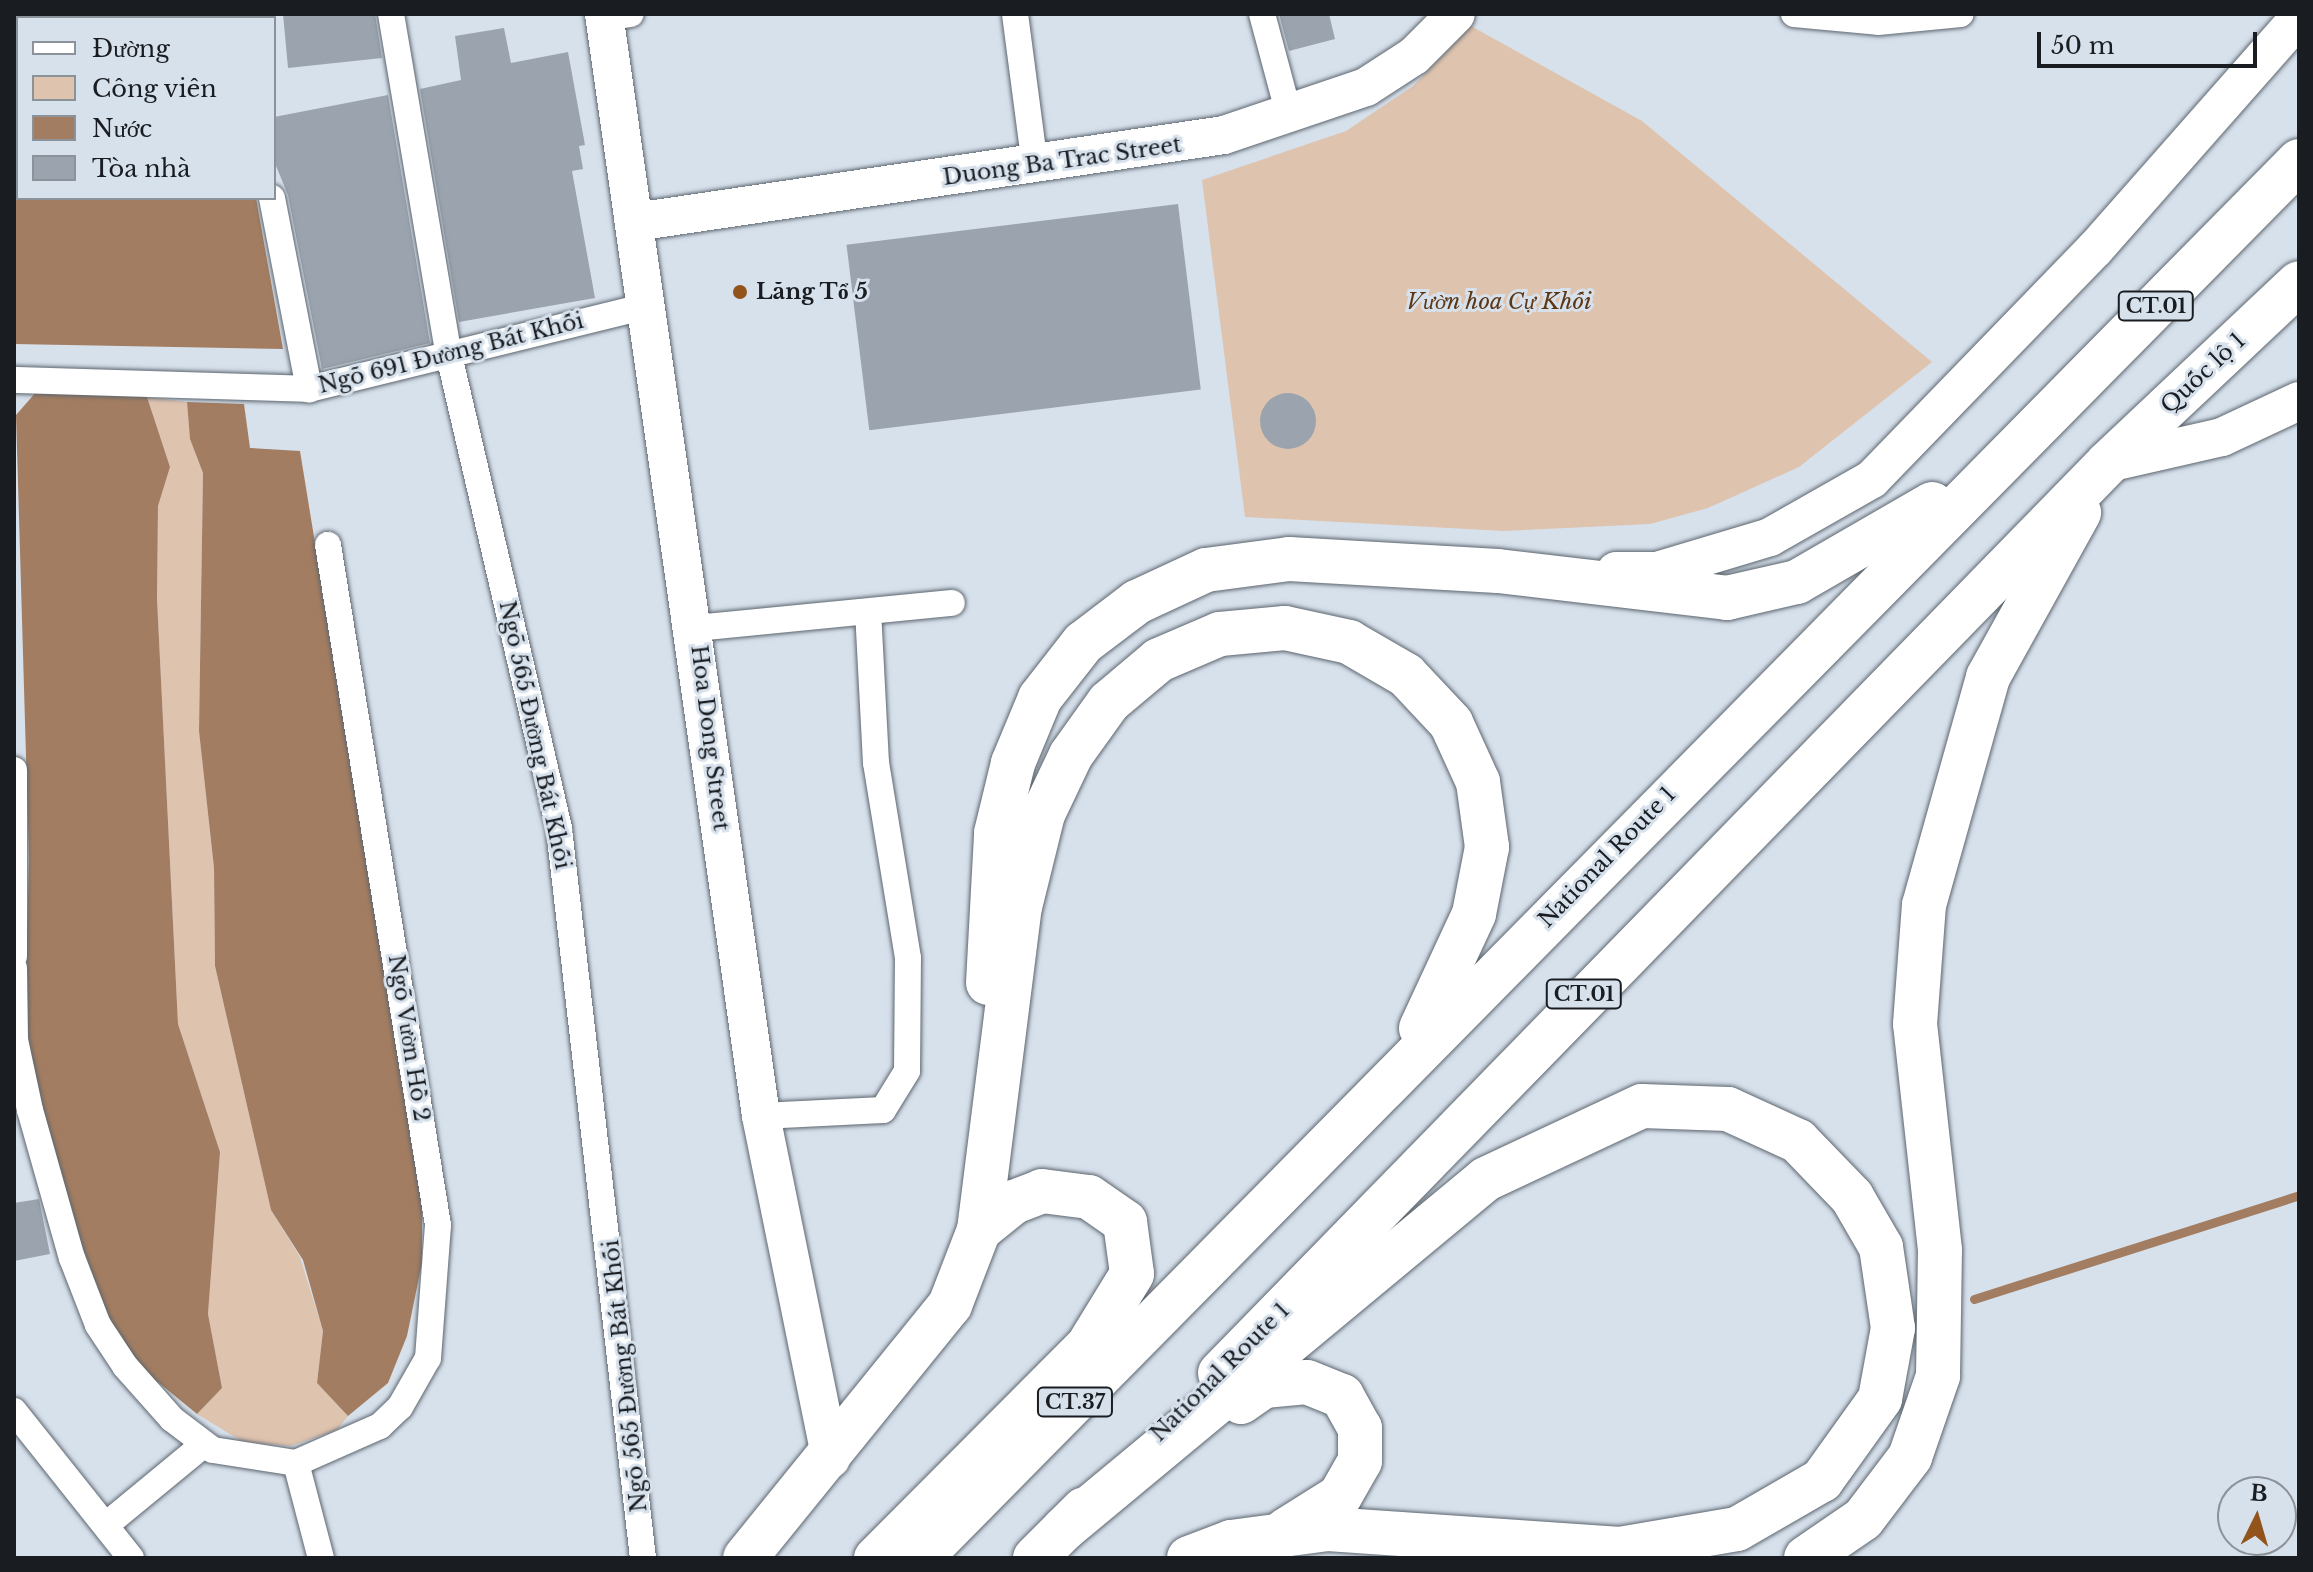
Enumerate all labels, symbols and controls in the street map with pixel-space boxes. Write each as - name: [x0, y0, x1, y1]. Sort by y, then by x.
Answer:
- legend: [16, 16, 276, 200]
- scale bar: [2041, 16, 2261, 66]
- text: 50 m: [2051, 31, 2114, 60]
- text: Đường: [92, 34, 170, 63]
- text: Công viên: [92, 74, 217, 103]
- text: Nước: [92, 114, 152, 143]
- street label: Duong Ba Trac Street: [941, 131, 1183, 191]
- text: Tòa nhà: [92, 154, 191, 183]
- place label: Lăng Tổ 5: [756, 279, 869, 305]
- marker: Lăng Tổ 5: [731, 283, 749, 301]
- park label: Vườn hoa Cự Khối: [1406, 289, 1592, 315]
- road number: CT.01: [2116, 290, 2196, 322]
- street label: Ngõ 691 Đường Bát Khối: [315, 307, 587, 399]
- street label: Quốc lộ 1: [2155, 327, 2251, 419]
- street label: Ngõ 565 Đường Bát Khối: [494, 598, 576, 872]
- street label: Hoa Dong Street: [685, 643, 735, 833]
- street label: National Route 1: [1533, 781, 1681, 933]
- street label: Ngõ Vườn Hồ 2: [383, 952, 435, 1124]
- road number: CT.01: [1544, 978, 1624, 1010]
- street label: Ngõ 565 Đường Bát Khối: [598, 1238, 652, 1514]
- street label: National Route 1: [1145, 1297, 1295, 1447]
- road number: CT.37: [1035, 1386, 1115, 1418]
- north arrow: [2217, 1476, 2297, 1556]
- text: B: [2249, 1479, 2269, 1508]

